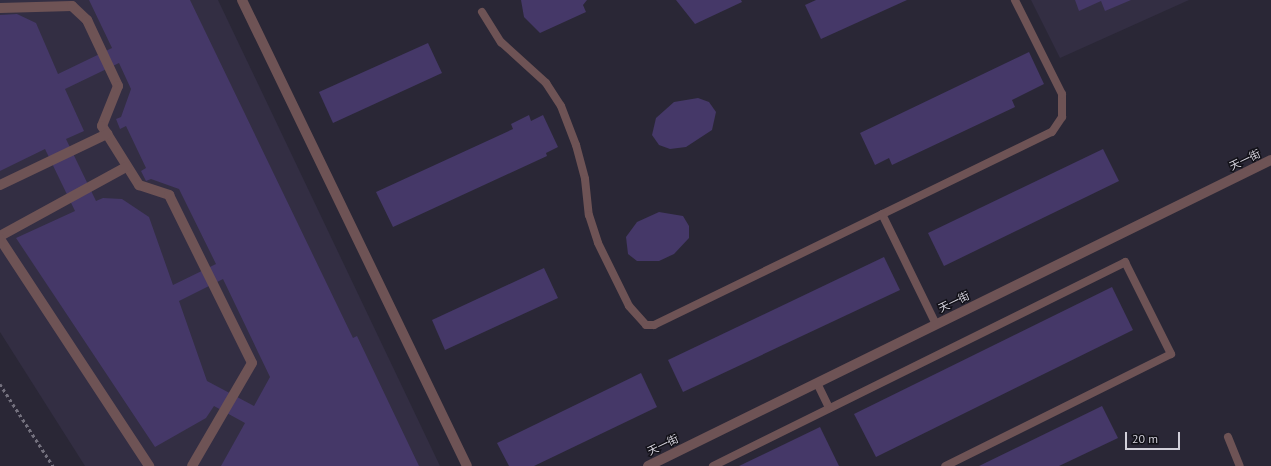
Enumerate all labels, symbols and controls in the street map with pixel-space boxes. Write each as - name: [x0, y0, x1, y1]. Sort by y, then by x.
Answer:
- street label: 天一街: [1227, 147, 1263, 173]
- street label: 天一街: [936, 289, 972, 315]
- scale bar: [1127, 424, 1182, 450]
- text: 20 m: [1132, 431, 1158, 446]
- street label: 天一街: [645, 432, 681, 458]

